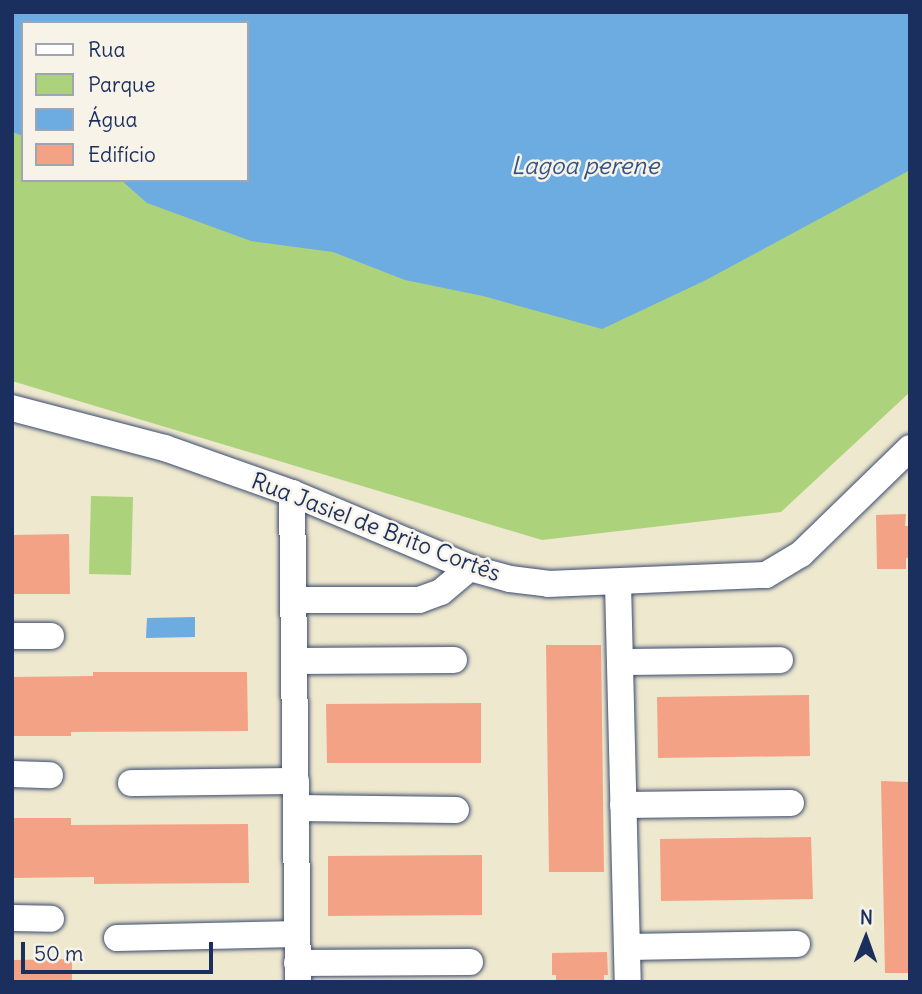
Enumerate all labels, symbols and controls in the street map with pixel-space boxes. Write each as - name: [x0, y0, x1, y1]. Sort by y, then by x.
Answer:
- legend: [21, 21, 248, 182]
- text: Rua: [88, 36, 125, 63]
- text: Parque: [88, 71, 156, 98]
- text: Água: [88, 106, 137, 133]
- text: Edifício: [88, 141, 156, 168]
- water label: Lagoa perene: [511, 152, 659, 180]
- street label: Rua Jasiel de Brito Cortês: [248, 467, 504, 587]
- north arrow: [831, 903, 901, 973]
- text: N: [860, 905, 873, 929]
- scale bar: [24, 928, 217, 972]
- text: 50 m: [34, 940, 83, 967]

